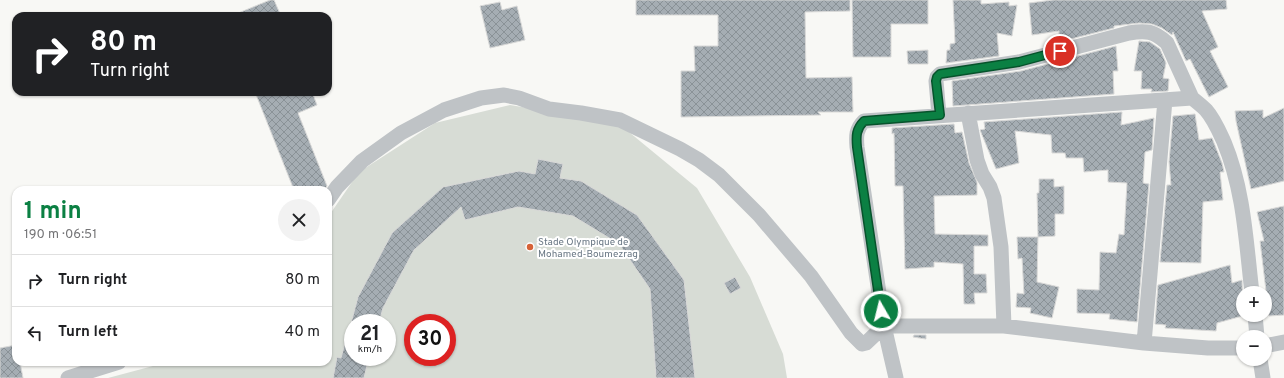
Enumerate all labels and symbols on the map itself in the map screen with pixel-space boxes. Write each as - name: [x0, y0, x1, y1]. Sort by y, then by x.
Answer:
- pin: [1043, 34, 1077, 68]
- place label: Stade Olympique de Mohamed-Boumezrag: [538, 236, 638, 261]
- marker: Stade Olympique de Mohamed-Boumezrag: [525, 242, 535, 252]
- position arrow: [860, 290, 902, 332]
- speed limit sign: 30: [404, 314, 456, 366]

